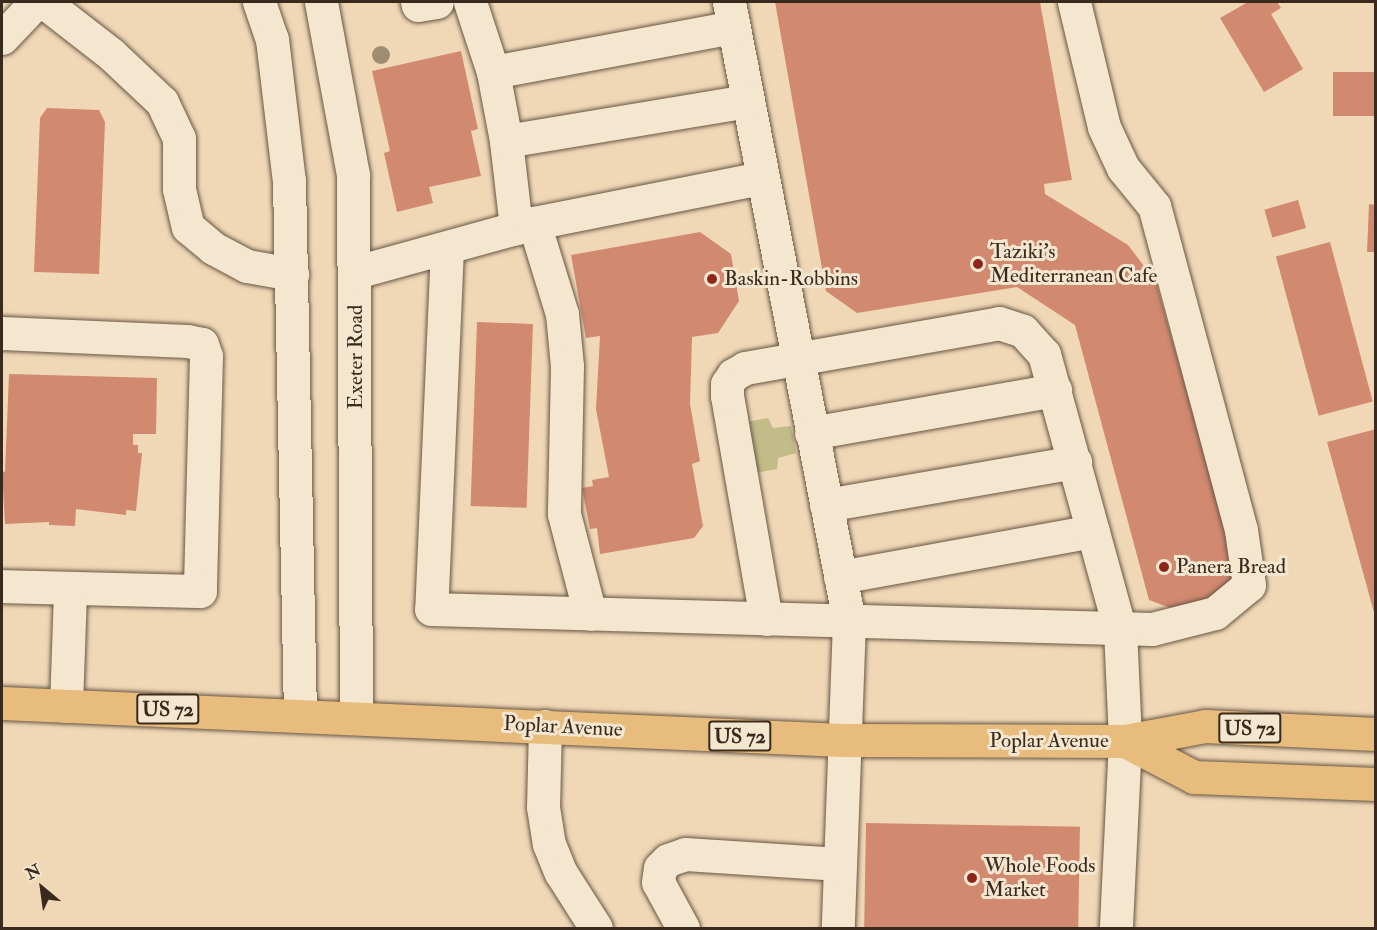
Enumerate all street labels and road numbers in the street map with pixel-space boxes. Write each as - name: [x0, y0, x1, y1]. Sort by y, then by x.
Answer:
- street label: Exeter Road: [343, 305, 369, 409]
- road number: US 72: [135, 692, 201, 726]
- street label: Poplar Avenue: [503, 711, 623, 743]
- road number: US 72: [1217, 711, 1283, 745]
- road number: US 72: [707, 719, 773, 753]
- street label: Poplar Avenue: [989, 728, 1109, 754]

